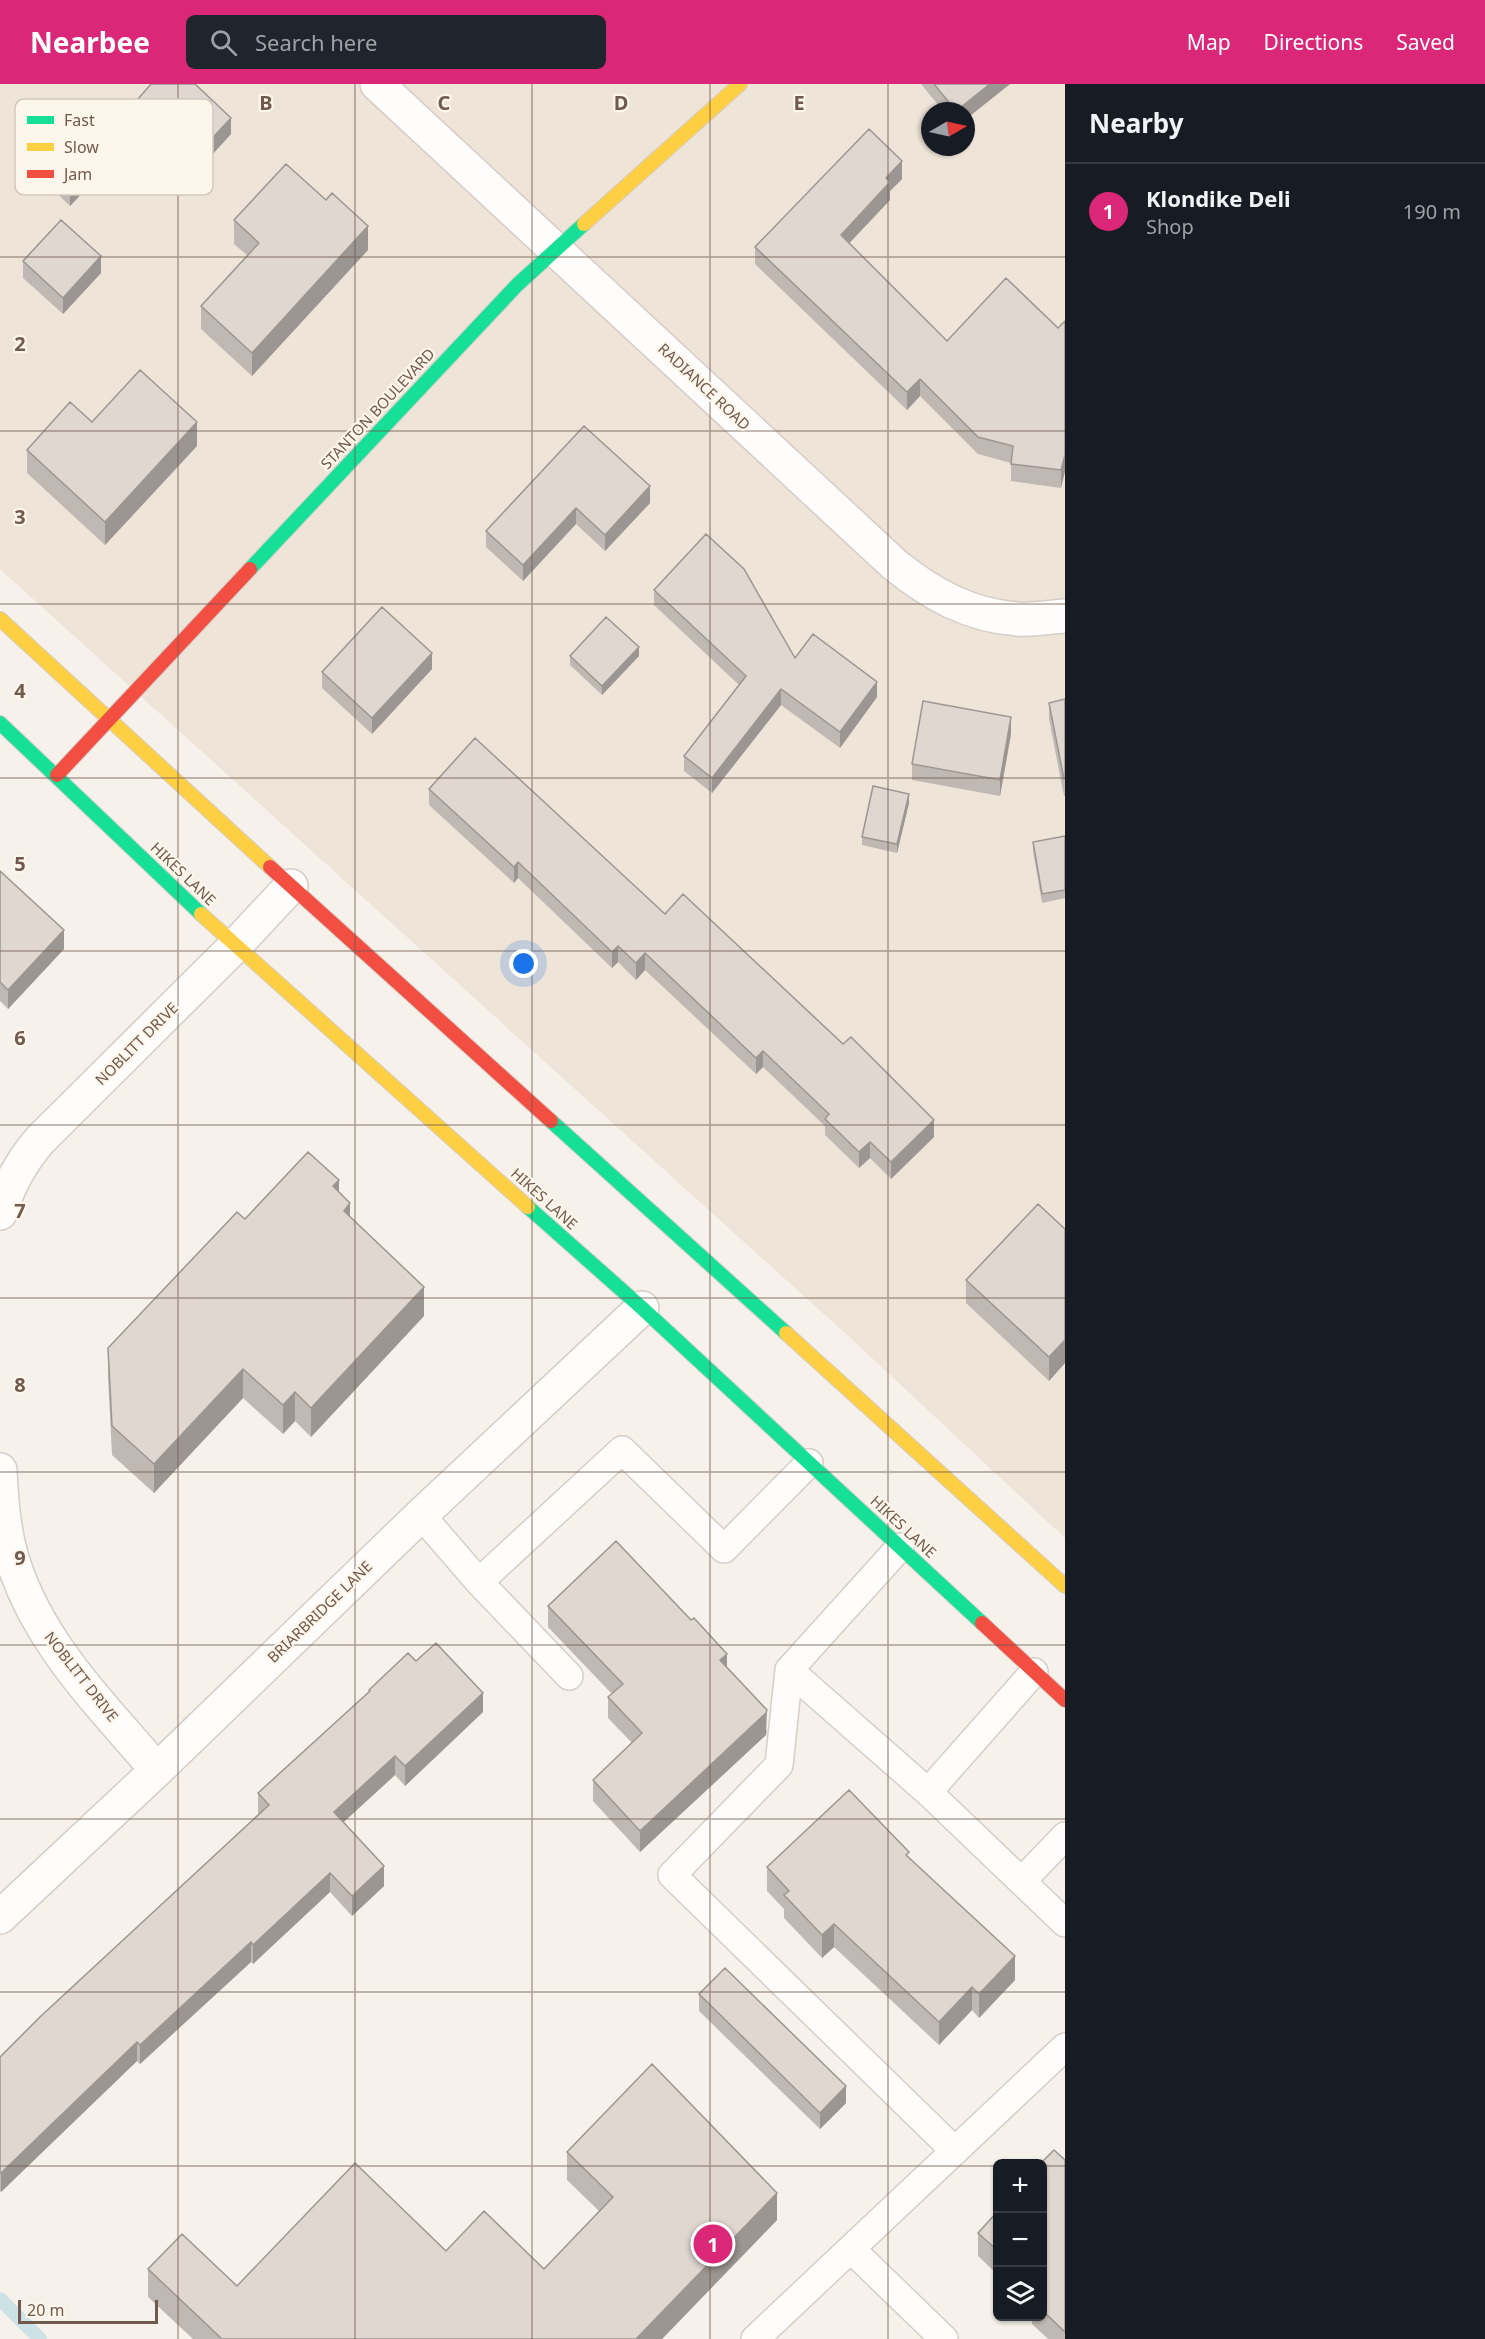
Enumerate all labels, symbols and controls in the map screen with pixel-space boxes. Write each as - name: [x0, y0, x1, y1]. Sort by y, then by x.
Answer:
- search box: [186, 15, 606, 69]
- text: Nearbee: [30, 23, 150, 61]
- icon: search: [207, 26, 240, 59]
- text: Search here: [255, 27, 377, 57]
- text: Map: [1187, 28, 1231, 56]
- text: Directions: [1264, 28, 1363, 56]
- text: Saved: [1396, 28, 1455, 56]
- text: B: [259, 89, 273, 116]
- text: C: [438, 89, 451, 116]
- text: D: [614, 89, 628, 116]
- text: E: [793, 89, 805, 116]
- legend: [15, 99, 213, 195]
- north arrow: [921, 102, 975, 156]
- text: Nearby: [1089, 105, 1184, 141]
- text: Fast: [64, 109, 95, 131]
- text: Slow: [64, 136, 99, 158]
- text: Jam: [62, 163, 92, 185]
- text: Klondike Deli: [1146, 183, 1291, 213]
- text: 1: [1103, 198, 1114, 225]
- text: 190 m: [1403, 198, 1461, 225]
- text: Shop: [1146, 213, 1194, 240]
- text: 2: [14, 330, 26, 357]
- street label: RADIANCE ROAD: [654, 338, 755, 434]
- street label: STANTON BOULEVARD: [316, 344, 439, 473]
- text: 3: [14, 503, 26, 530]
- text: 4: [14, 677, 26, 704]
- street label: HIKES LANE: [147, 837, 221, 909]
- text: 5: [14, 850, 26, 877]
- your location: [509, 949, 538, 978]
- street label: NOBLITT DRIVE: [91, 998, 182, 1089]
- text: 6: [14, 1024, 26, 1051]
- street label: HIKES LANE: [507, 1163, 582, 1234]
- text: 7: [14, 1197, 26, 1224]
- text: 8: [14, 1371, 26, 1398]
- street label: HIKES LANE: [866, 1491, 941, 1562]
- text: 9: [14, 1544, 26, 1571]
- street label: BRIARBRIDGE LANE: [263, 1556, 376, 1667]
- street label: NOBLITT DRIVE: [40, 1627, 123, 1726]
- map controls: [993, 2159, 1047, 2321]
- button: +: [993, 2159, 1047, 2213]
- button: −: [993, 2213, 1047, 2267]
- pin: 1: [694, 2222, 732, 2266]
- button: layers: [993, 2267, 1047, 2321]
- scale bar: [18, 2297, 158, 2324]
- text: 20 m: [27, 2299, 64, 2321]

